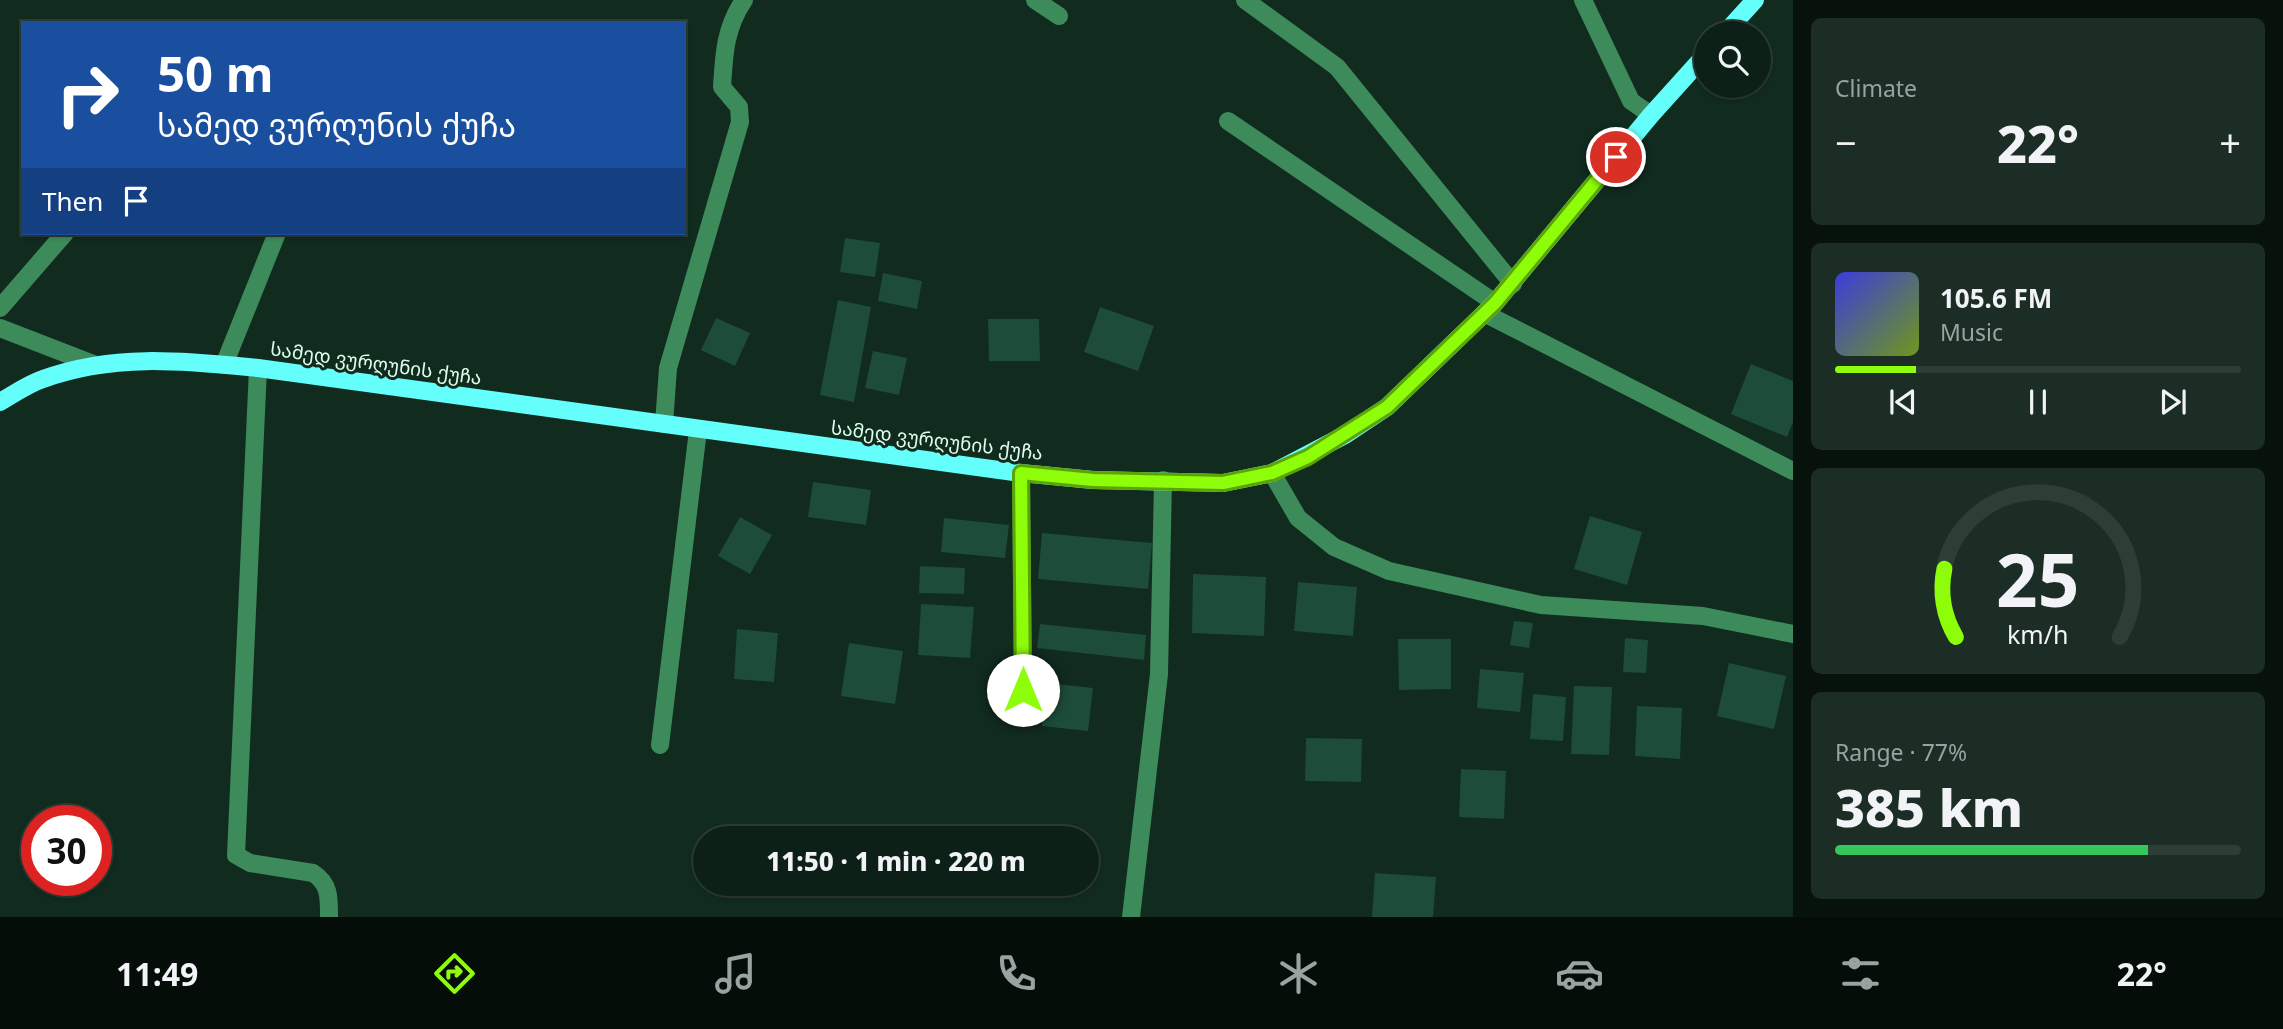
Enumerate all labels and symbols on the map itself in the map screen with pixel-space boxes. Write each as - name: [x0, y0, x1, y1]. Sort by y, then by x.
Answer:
- pin: [1586, 127, 1646, 187]
- street label: სამედ ვურღუნის ქუჩა: [269, 335, 483, 391]
- street label: სამედ ვურღუნის ქუჩა: [830, 414, 1044, 466]
- position arrow: [986, 653, 1060, 727]
- speed limit sign: 30: [21, 805, 112, 896]

